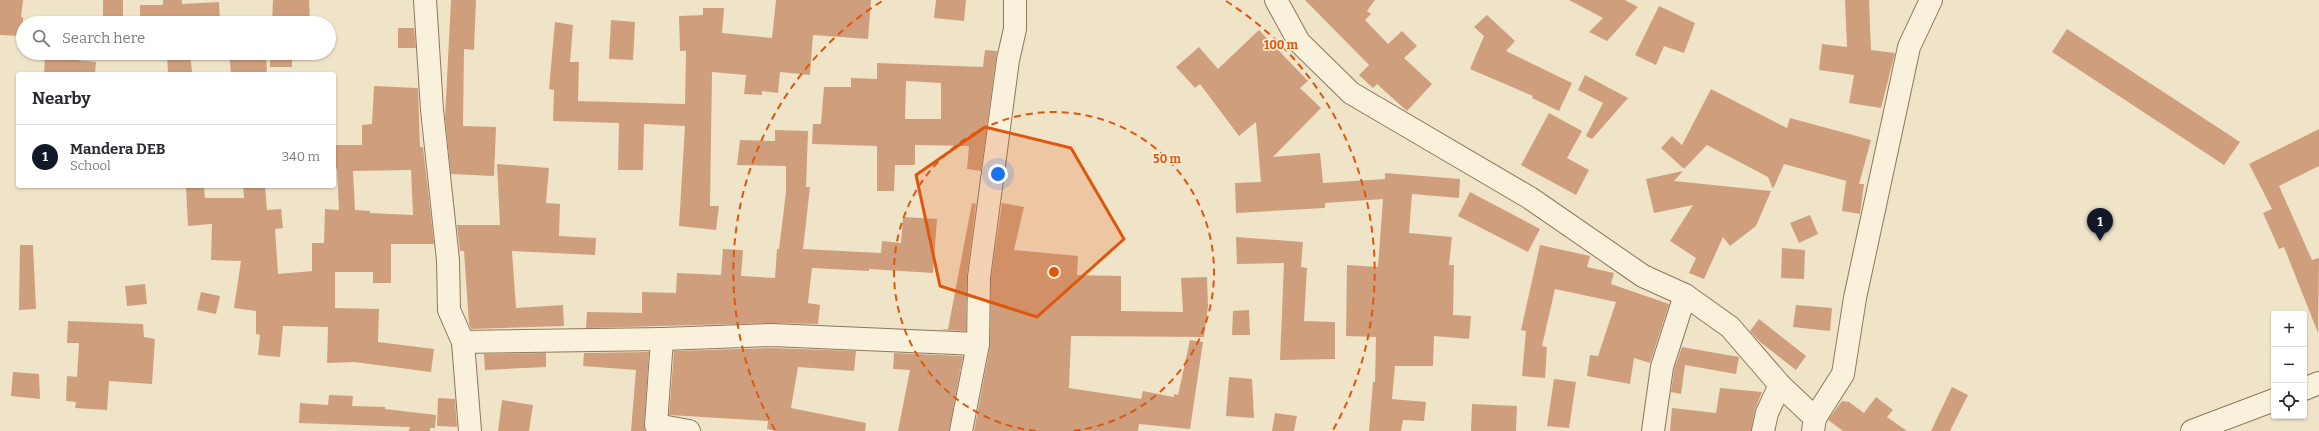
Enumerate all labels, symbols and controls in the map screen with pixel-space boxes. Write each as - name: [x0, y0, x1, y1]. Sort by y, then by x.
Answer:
- search box: [16, 16, 336, 60]
- icon: search: [30, 27, 52, 49]
- text: Search here: [62, 29, 145, 47]
- text: 100 m: [1264, 38, 1299, 52]
- text: Nearby: [32, 88, 91, 109]
- text: Mandera DEB: [70, 140, 166, 158]
- text: 1: [42, 149, 48, 164]
- text: 340 m: [282, 149, 320, 164]
- text: 50 m: [1153, 152, 1181, 166]
- text: School: [70, 158, 111, 173]
- your location: [988, 164, 1008, 184]
- pin: 1: [2087, 208, 2113, 241]
- centre of rings: [1047, 265, 1061, 279]
- map controls: [2271, 311, 2307, 419]
- button: +: [2271, 311, 2307, 347]
- button: −: [2271, 347, 2307, 383]
- button: locate: [2271, 383, 2307, 419]

